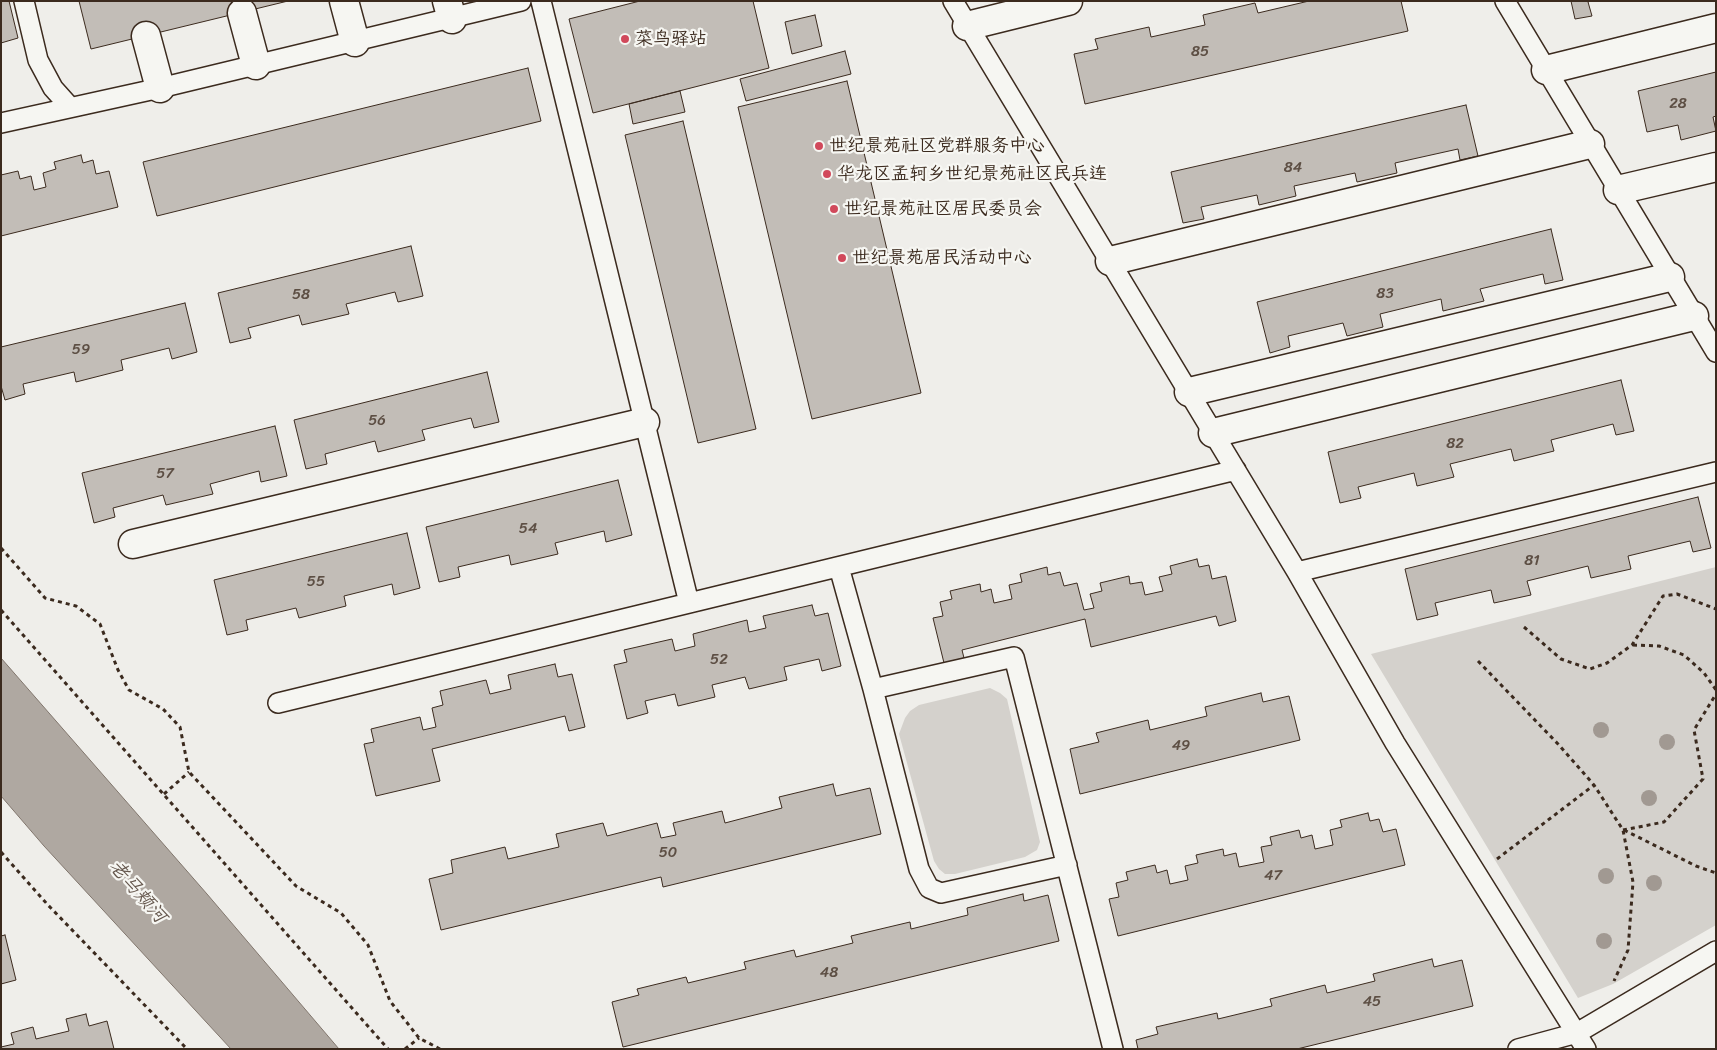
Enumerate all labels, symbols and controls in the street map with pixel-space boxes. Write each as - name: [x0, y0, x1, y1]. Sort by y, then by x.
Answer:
- place label: 菜鸟驿站: [635, 28, 707, 50]
- marker: 菜鸟驿站: [619, 33, 631, 45]
- house number: 85: [1191, 43, 1209, 61]
- house number: 28: [1669, 95, 1687, 113]
- place label: 世纪景苑社区党群服务中心: [829, 135, 1045, 157]
- marker: 世纪景苑社区党群服务中心: [813, 140, 825, 152]
- house number: 84: [1284, 159, 1302, 177]
- place label: 华龙区孟轲乡世纪景苑社区民兵连: [837, 163, 1107, 185]
- marker: 华龙区孟轲乡世纪景苑社区民兵连: [821, 168, 833, 180]
- place label: 世纪景苑社区居民委员会: [844, 198, 1042, 220]
- marker: 世纪景苑社区居民委员会: [828, 203, 840, 215]
- place label: 世纪景苑居民活动中心: [852, 247, 1032, 269]
- marker: 世纪景苑居民活动中心: [836, 252, 848, 264]
- house number: 83: [1376, 285, 1394, 303]
- house number: 58: [292, 286, 310, 304]
- house number: 59: [72, 341, 90, 359]
- house number: 56: [368, 412, 386, 430]
- house number: 82: [1446, 435, 1464, 453]
- house number: 57: [156, 465, 174, 483]
- house number: 54: [519, 520, 537, 538]
- house number: 81: [1524, 552, 1540, 570]
- house number: 55: [307, 573, 325, 591]
- house number: 52: [710, 651, 728, 669]
- house number: 49: [1172, 737, 1190, 755]
- house number: 50: [659, 844, 677, 862]
- water label: 老马颊河: [103, 856, 171, 928]
- house number: 47: [1264, 867, 1282, 885]
- house number: 48: [820, 964, 838, 982]
- house number: 45: [1363, 993, 1381, 1011]

